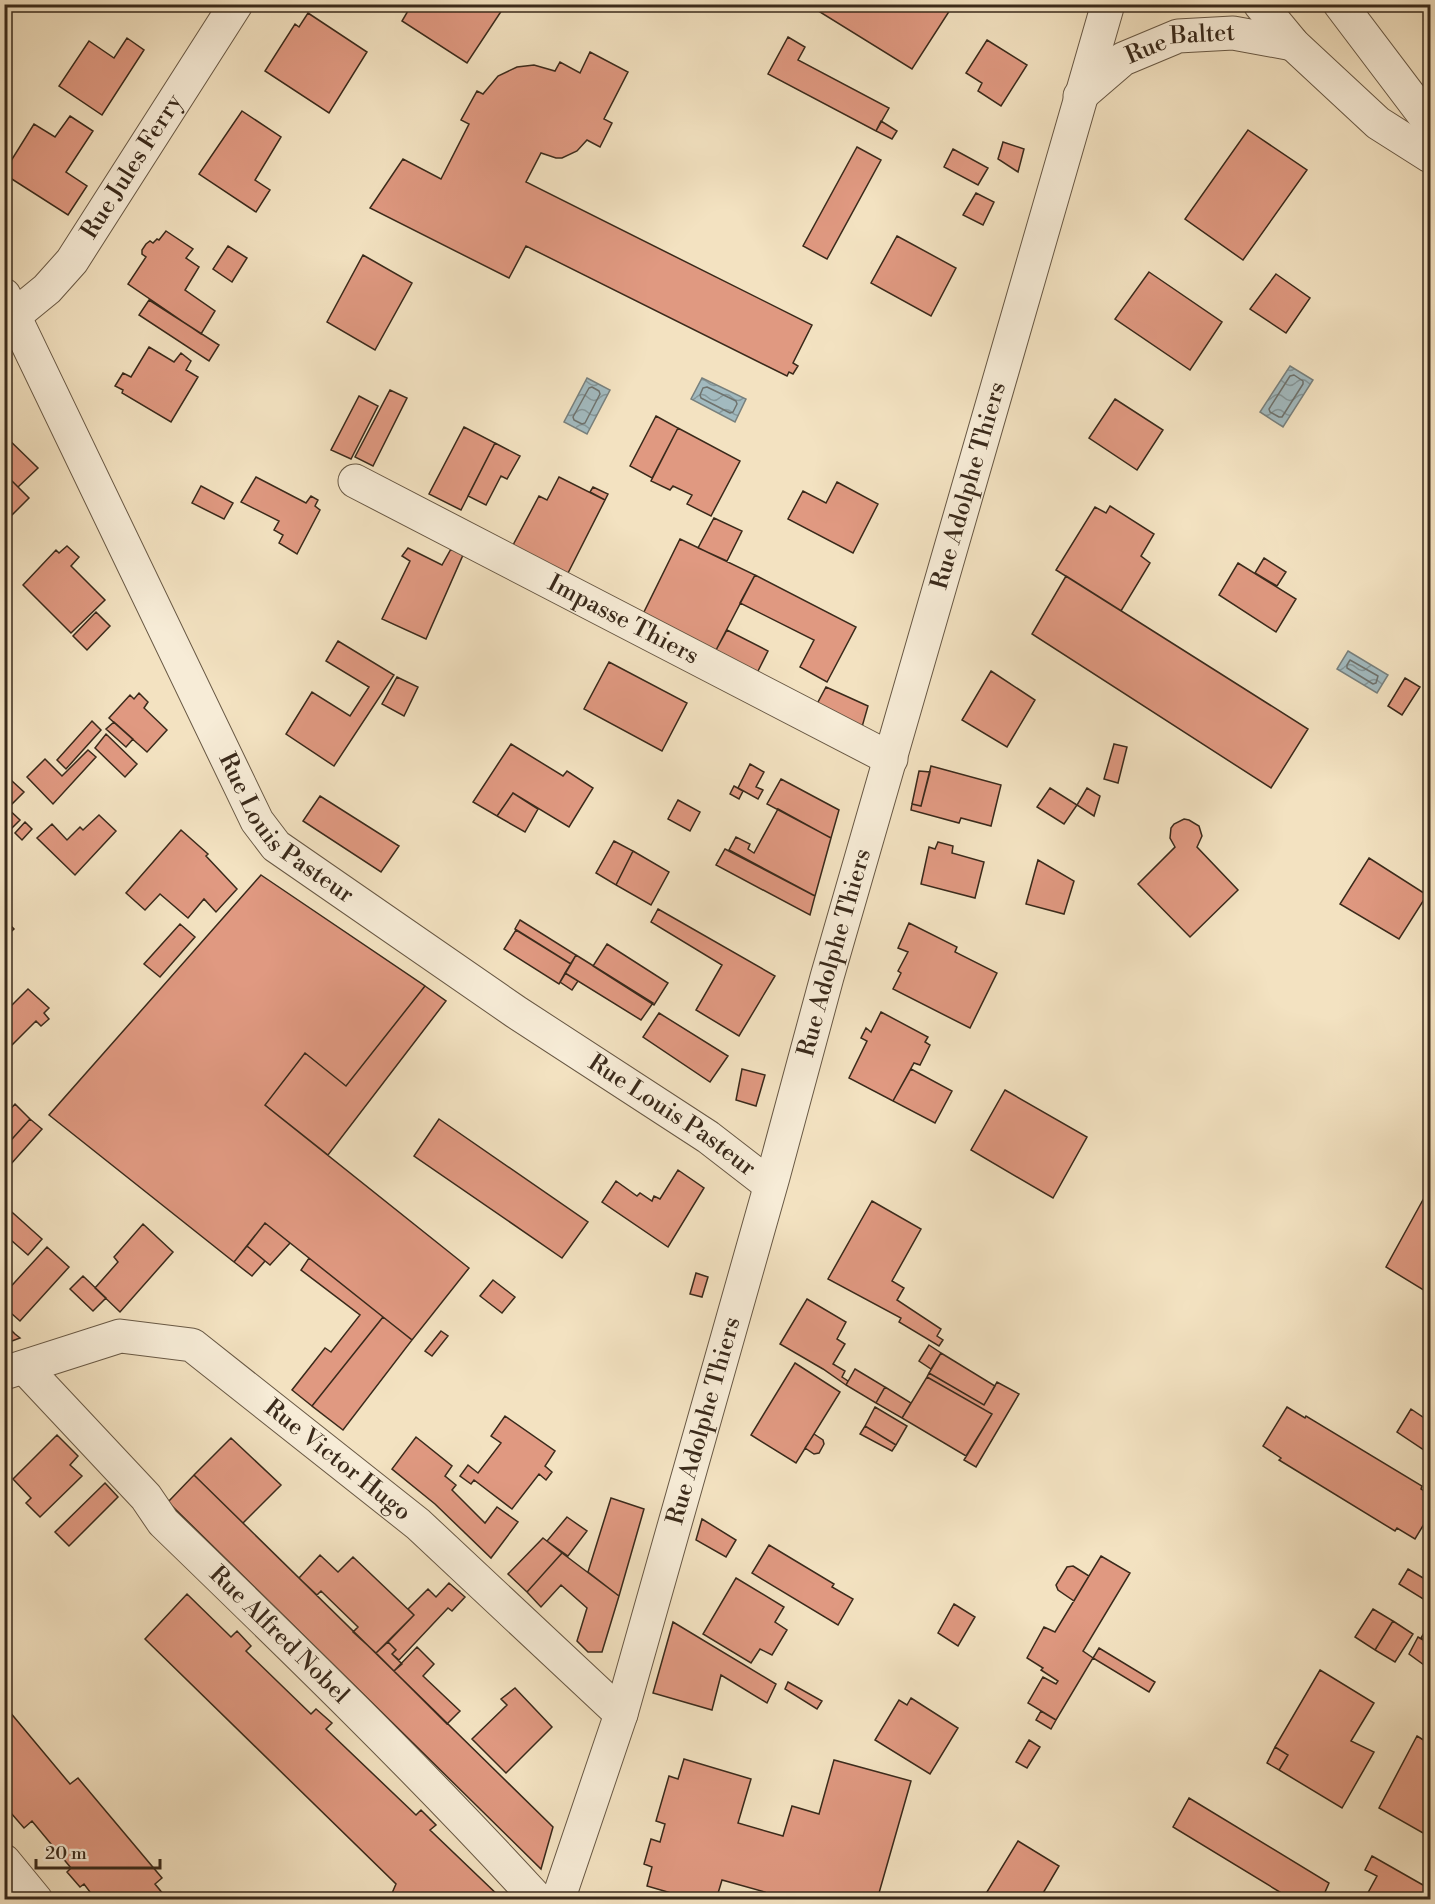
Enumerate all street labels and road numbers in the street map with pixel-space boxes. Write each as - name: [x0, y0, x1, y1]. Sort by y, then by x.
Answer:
- street label: Rue Baltet: [1121, 18, 1236, 71]
- street label: Rue Jules Ferry: [75, 88, 190, 245]
- street label: Rue Adolphe Thiers: [925, 378, 1013, 593]
- street label: Impasse Thiers: [543, 569, 704, 672]
- street label: Rue Louis Pasteur: [211, 748, 359, 910]
- street label: Rue Adolphe Thiers: [791, 845, 878, 1060]
- street label: Rue Louis Pasteur: [582, 1048, 762, 1183]
- street label: Rue Adolphe Thiers: [660, 1314, 748, 1528]
- street label: Rue Victor Hugo: [258, 1393, 417, 1528]
- street label: Rue Alfred Nobel: [203, 1560, 355, 1710]

